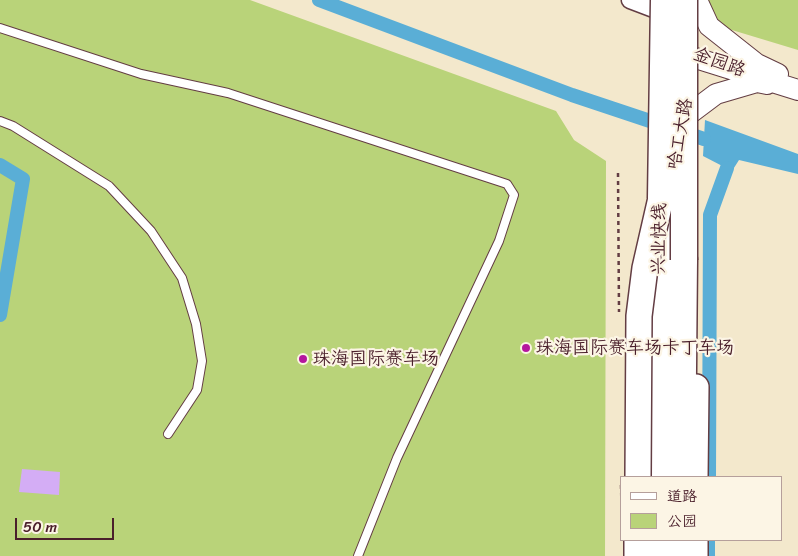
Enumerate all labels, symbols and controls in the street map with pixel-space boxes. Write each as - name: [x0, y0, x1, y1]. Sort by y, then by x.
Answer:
- street label: 金园路: [690, 44, 748, 82]
- street label: 哈工大路: [664, 97, 698, 171]
- street label: 兴业快线: [649, 203, 671, 275]
- place label: 珠海国际赛车场卡丁车场: [536, 337, 734, 359]
- marker: 珠海国际赛车场卡丁车场: [520, 342, 532, 354]
- place label: 珠海国际赛车场: [313, 348, 439, 370]
- marker: 珠海国际赛车场: [297, 353, 309, 365]
- legend: [620, 476, 783, 541]
- text: 道路: [667, 483, 697, 509]
- scale bar: [18, 508, 116, 540]
- text: 公园: [667, 508, 697, 534]
- text: 50 m: [23, 514, 57, 540]

